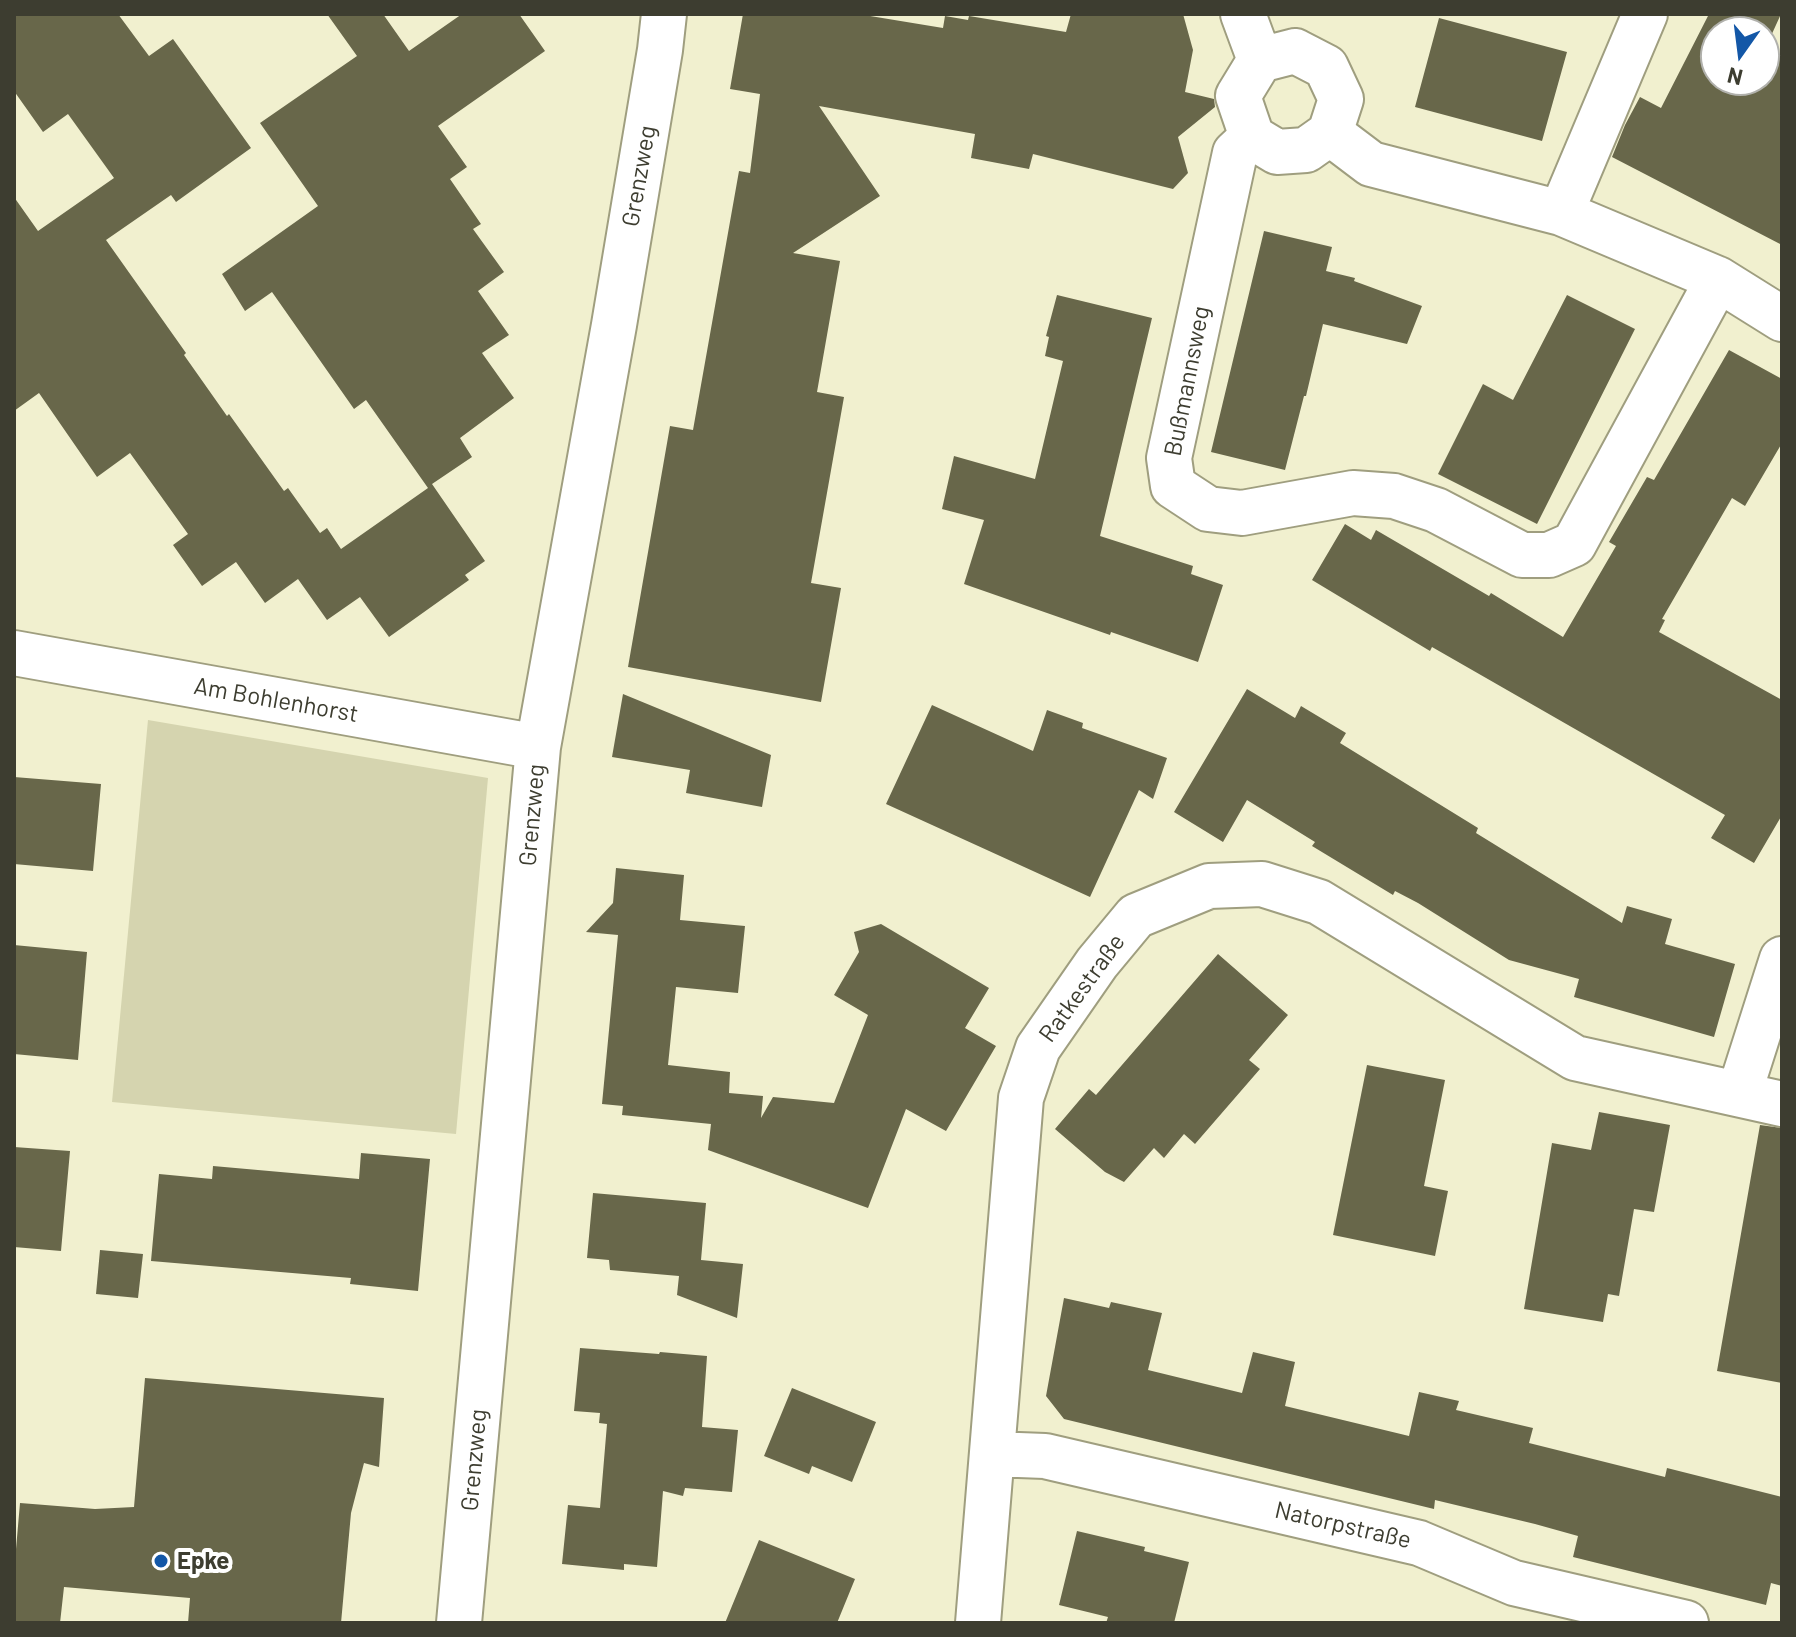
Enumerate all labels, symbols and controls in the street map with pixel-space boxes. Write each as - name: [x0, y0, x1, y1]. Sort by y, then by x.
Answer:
- north arrow: [1700, 16, 1780, 96]
- text: N: [1724, 63, 1745, 92]
- street label: Grenzweg: [616, 123, 662, 229]
- street label: Bußmannsweg: [1158, 304, 1216, 458]
- street label: Am Bohlenhorst: [192, 671, 360, 729]
- street label: Grenzweg: [513, 763, 551, 867]
- street label: Ratkestraße: [1033, 928, 1131, 1048]
- street label: Grenzweg: [455, 1408, 493, 1512]
- street label: Natorpstraße: [1272, 1495, 1414, 1555]
- place label: Epke: [177, 1547, 229, 1575]
- marker: Epke: [152, 1552, 170, 1570]

